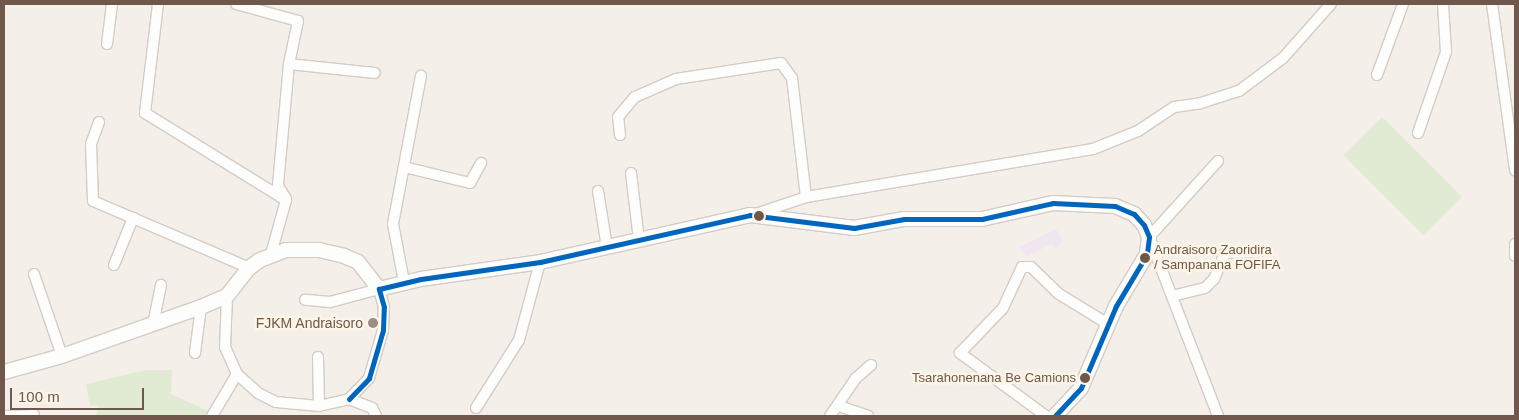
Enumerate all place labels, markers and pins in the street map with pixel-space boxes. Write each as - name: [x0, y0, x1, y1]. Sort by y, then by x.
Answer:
- unlabelled marker: [754, 211, 764, 221]
- place label: Andraisoro Zaoridira / Sampanana FOFIFA: [1154, 243, 1280, 274]
- marker: Andraisoro Zaoridira / Sampanana FOFIFA: [1140, 253, 1150, 263]
- place label: FJKM Andraisoro: [255, 315, 363, 331]
- marker: FJKM Andraisoro: [367, 317, 379, 329]
- place label: Tsarahonenana Be Camions: [912, 370, 1076, 386]
- marker: Tsarahonenana Be Camions: [1080, 373, 1090, 383]

